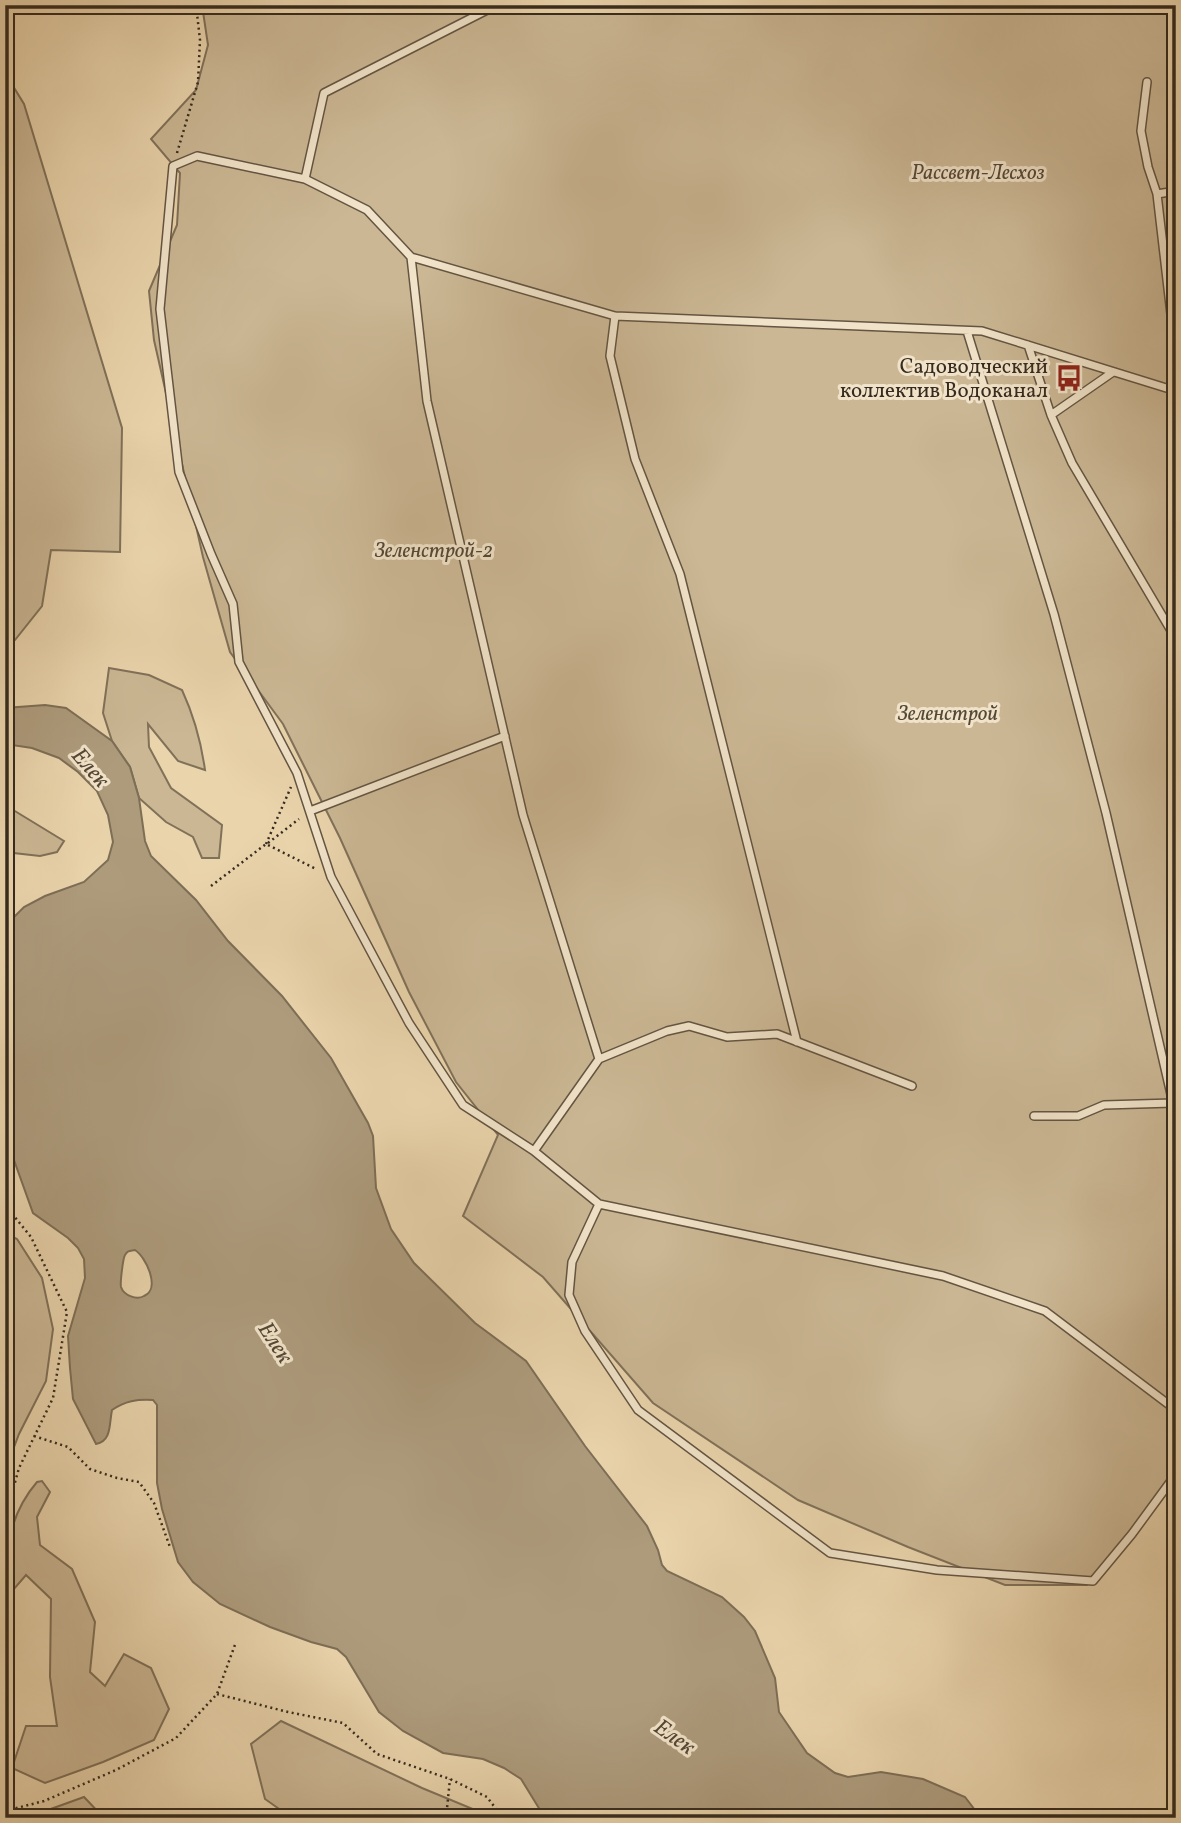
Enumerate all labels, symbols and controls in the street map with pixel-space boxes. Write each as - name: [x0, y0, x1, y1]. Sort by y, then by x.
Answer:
- park label: Рассвет-Лесхоз: [911, 159, 1045, 188]
- place label: Садоводческий коллектив Водоканал: [840, 353, 1048, 406]
- bus stop icon: Садоводческий коллектив Водоканал: [1054, 363, 1084, 393]
- park label: Зеленстрой-2: [374, 537, 493, 566]
- park label: Зеленстрой: [897, 700, 998, 729]
- water label: Елек: [63, 741, 117, 796]
- water label: Елек: [249, 1316, 300, 1371]
- water label: Елек: [647, 1712, 702, 1764]

